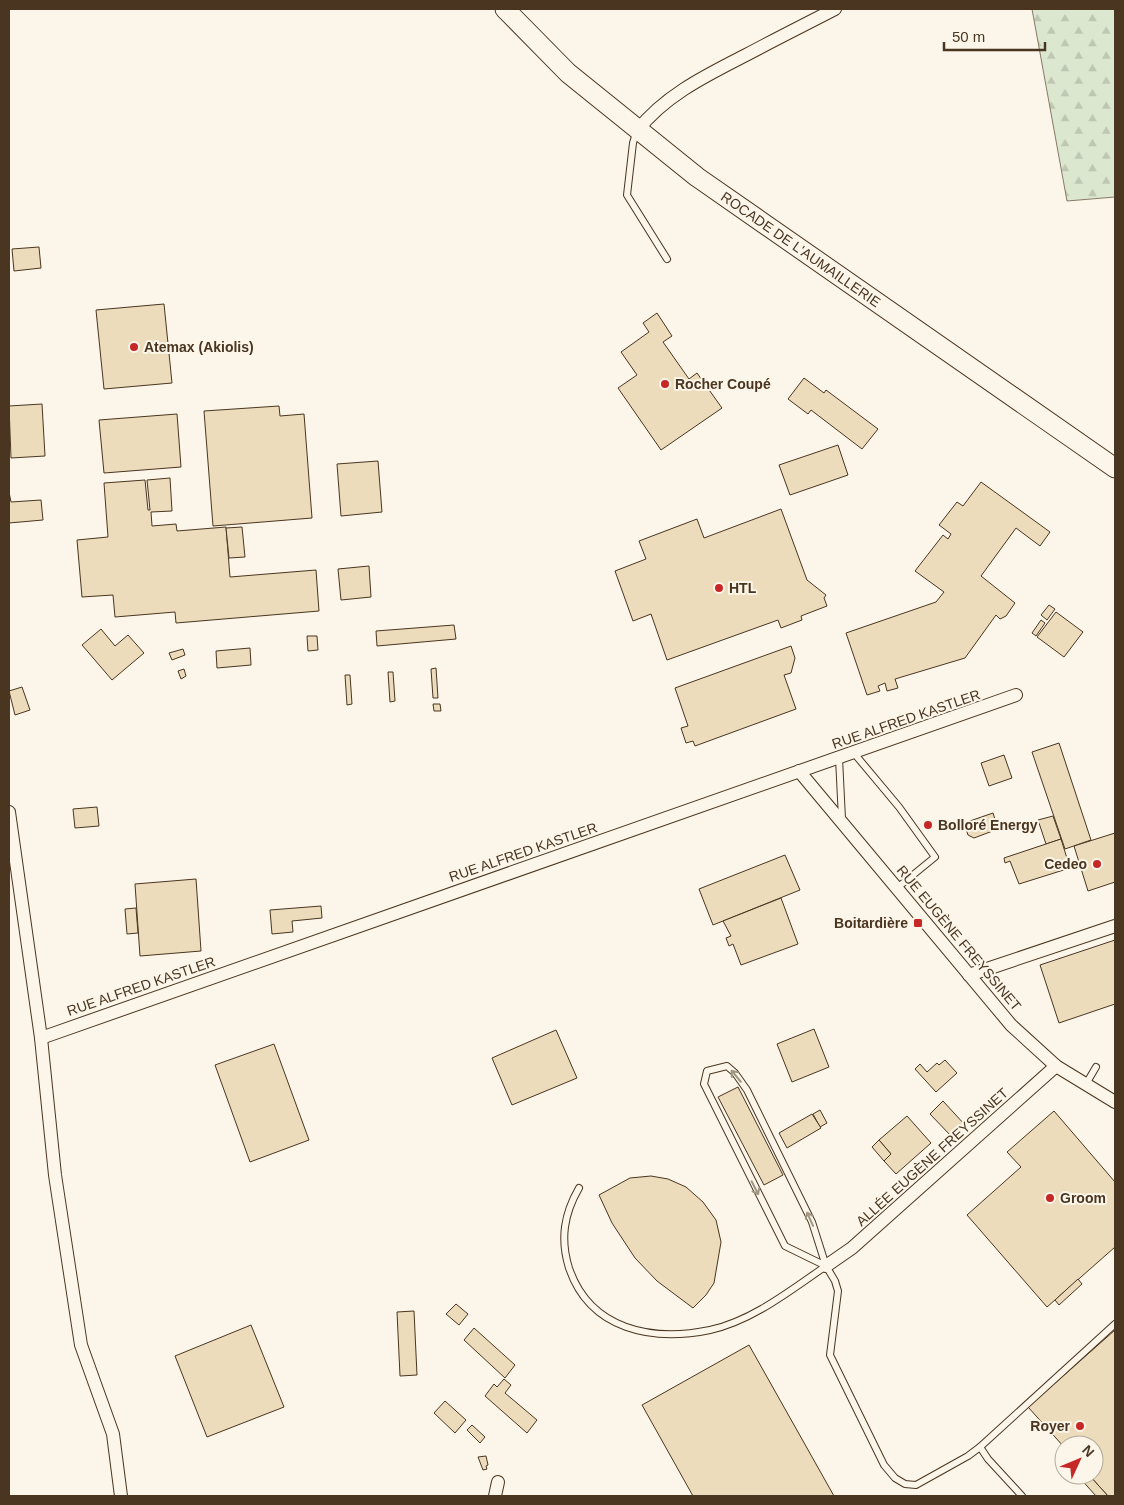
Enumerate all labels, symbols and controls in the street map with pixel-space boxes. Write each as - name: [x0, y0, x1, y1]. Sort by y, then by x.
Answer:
- scale bar: [944, 20, 1045, 52]
- text: 50 m: [952, 28, 985, 45]
- street label: ROCADE DE L'AUMAILLERIE: [718, 188, 883, 310]
- place label: Atemax (Akiolis): [144, 339, 254, 355]
- marker: Atemax (Akiolis): [128, 341, 140, 353]
- place label: Rocher Coupé: [675, 376, 771, 392]
- marker: Rocher Coupé: [659, 378, 671, 390]
- place label: HTL: [729, 580, 757, 596]
- marker: HTL: [713, 582, 725, 594]
- street label: RUE ALFRED KASTLER: [830, 686, 982, 752]
- place label: Bolloré Energy: [938, 817, 1038, 833]
- street label: RUE ALFRED KASTLER: [447, 819, 599, 885]
- marker: Bolloré Energy: [922, 819, 934, 831]
- place label: Cedeo: [1044, 856, 1087, 872]
- marker: Cedeo: [1091, 858, 1103, 870]
- street label: RUE EUGÈNE FREYSSINET: [894, 862, 1025, 1014]
- place label: Boitardière: [834, 915, 908, 931]
- marker: Boitardière: [912, 917, 924, 929]
- street label: RUE ALFRED KASTLER: [65, 953, 217, 1019]
- one-way arrow: [730, 1069, 741, 1082]
- street label: ALLÉE EUGÈNE FREYSSINET: [853, 1084, 1011, 1229]
- one-way arrow: [750, 1180, 760, 1195]
- place label: Groom: [1060, 1190, 1106, 1206]
- marker: Groom: [1044, 1192, 1056, 1204]
- one-way arrow: [805, 1212, 815, 1227]
- place label: Royer: [1030, 1418, 1071, 1434]
- marker: Royer: [1074, 1420, 1086, 1432]
- north arrow: [1054, 1435, 1104, 1485]
- text: N: [1079, 1442, 1098, 1460]

